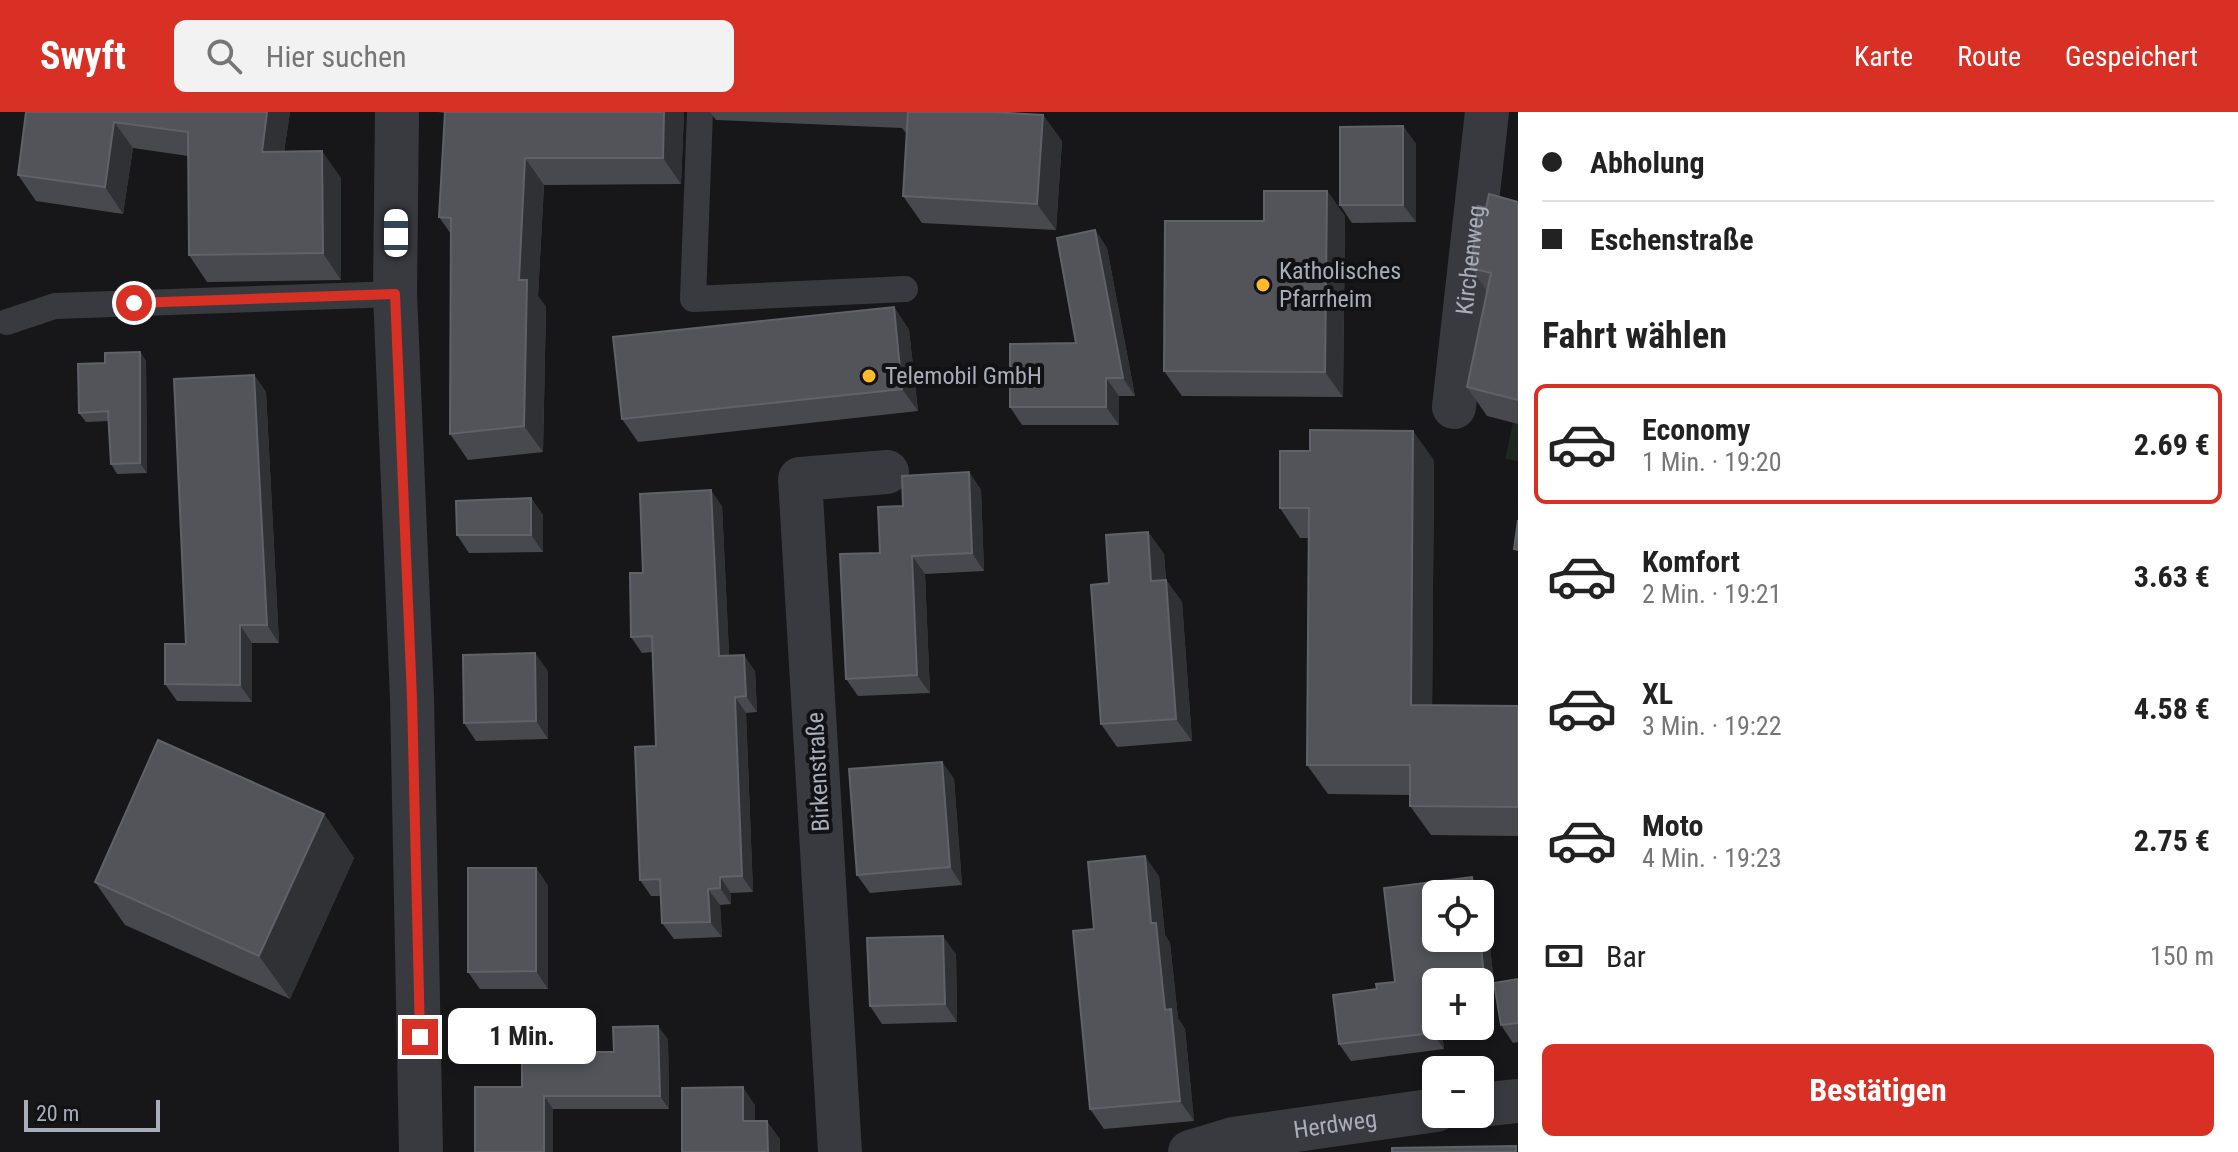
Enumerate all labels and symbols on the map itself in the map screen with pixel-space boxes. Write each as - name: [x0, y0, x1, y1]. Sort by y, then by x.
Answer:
- street label: Kirchenweg: [1450, 204, 1490, 316]
- car: [384, 209, 408, 257]
- place label: Katholisches Pfarrheim: [1279, 257, 1401, 313]
- marker: Katholisches Pfarrheim: [1254, 276, 1272, 294]
- route start: [116, 285, 152, 321]
- place label: Telemobil GmbH: [885, 362, 1042, 390]
- marker: Telemobil GmbH: [860, 367, 878, 385]
- street label: Birkenstraße: [801, 712, 835, 832]
- callout: 1 Min.: [448, 1009, 596, 1065]
- route end: [402, 1019, 438, 1055]
- scale bar: [24, 1096, 160, 1132]
- street label: Herdweg: [1292, 1105, 1379, 1144]

